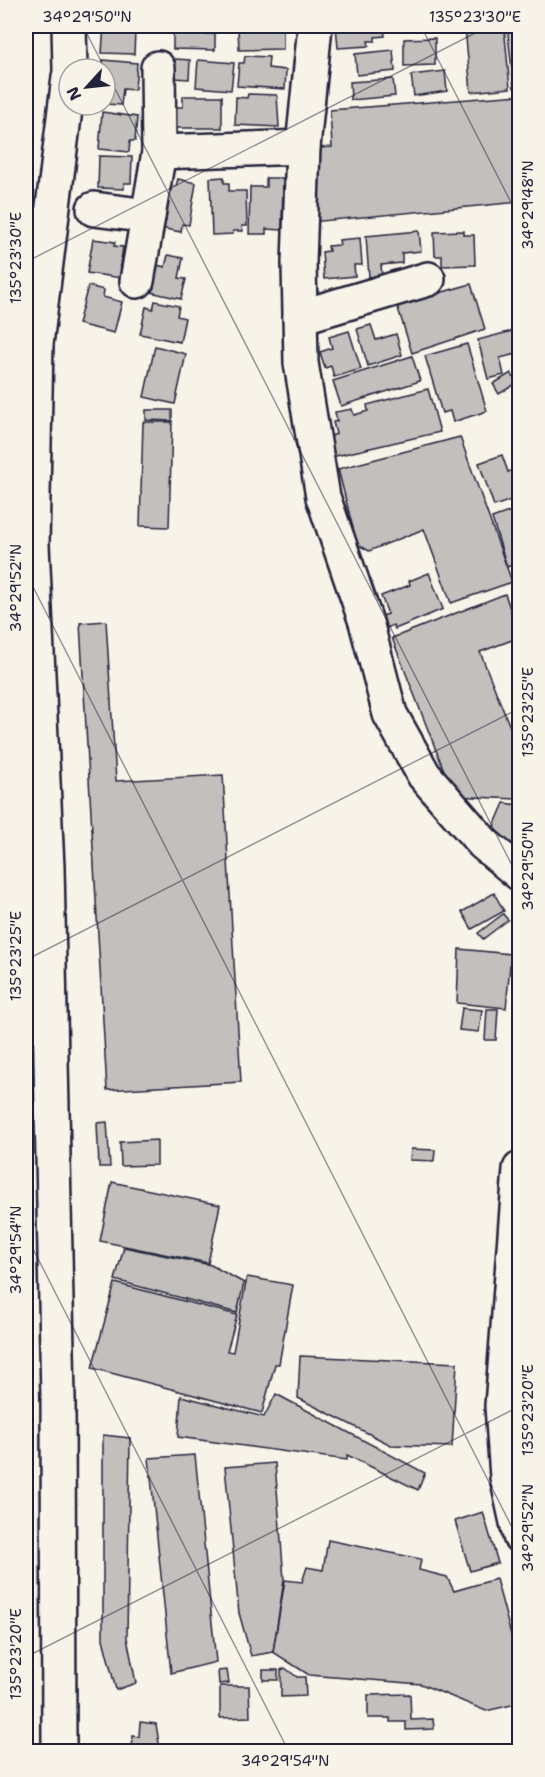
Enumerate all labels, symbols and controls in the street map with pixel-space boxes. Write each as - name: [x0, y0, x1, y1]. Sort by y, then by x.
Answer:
- text: 34°29'50"N: [42, 7, 132, 27]
- text: 135°23'30"E: [429, 7, 521, 27]
- north arrow: [57, 57, 117, 117]
- text: N: [62, 83, 86, 104]
- text: 34°29'48"N: [518, 160, 538, 250]
- text: 135°23'30"E: [6, 212, 26, 304]
- text: 34°29'52"N: [6, 544, 26, 632]
- text: 135°23'25"E: [518, 667, 538, 757]
- text: 34°29'50"N: [518, 821, 538, 911]
- text: 135°23'25"E: [6, 911, 26, 1001]
- text: 34°29'54"N: [6, 1206, 26, 1294]
- text: 135°23'20"E: [518, 1364, 538, 1456]
- text: 34°29'52"N: [518, 1484, 538, 1572]
- text: 135°23'20"E: [6, 1608, 26, 1700]
- text: 34°29'54"N: [241, 1751, 329, 1771]

